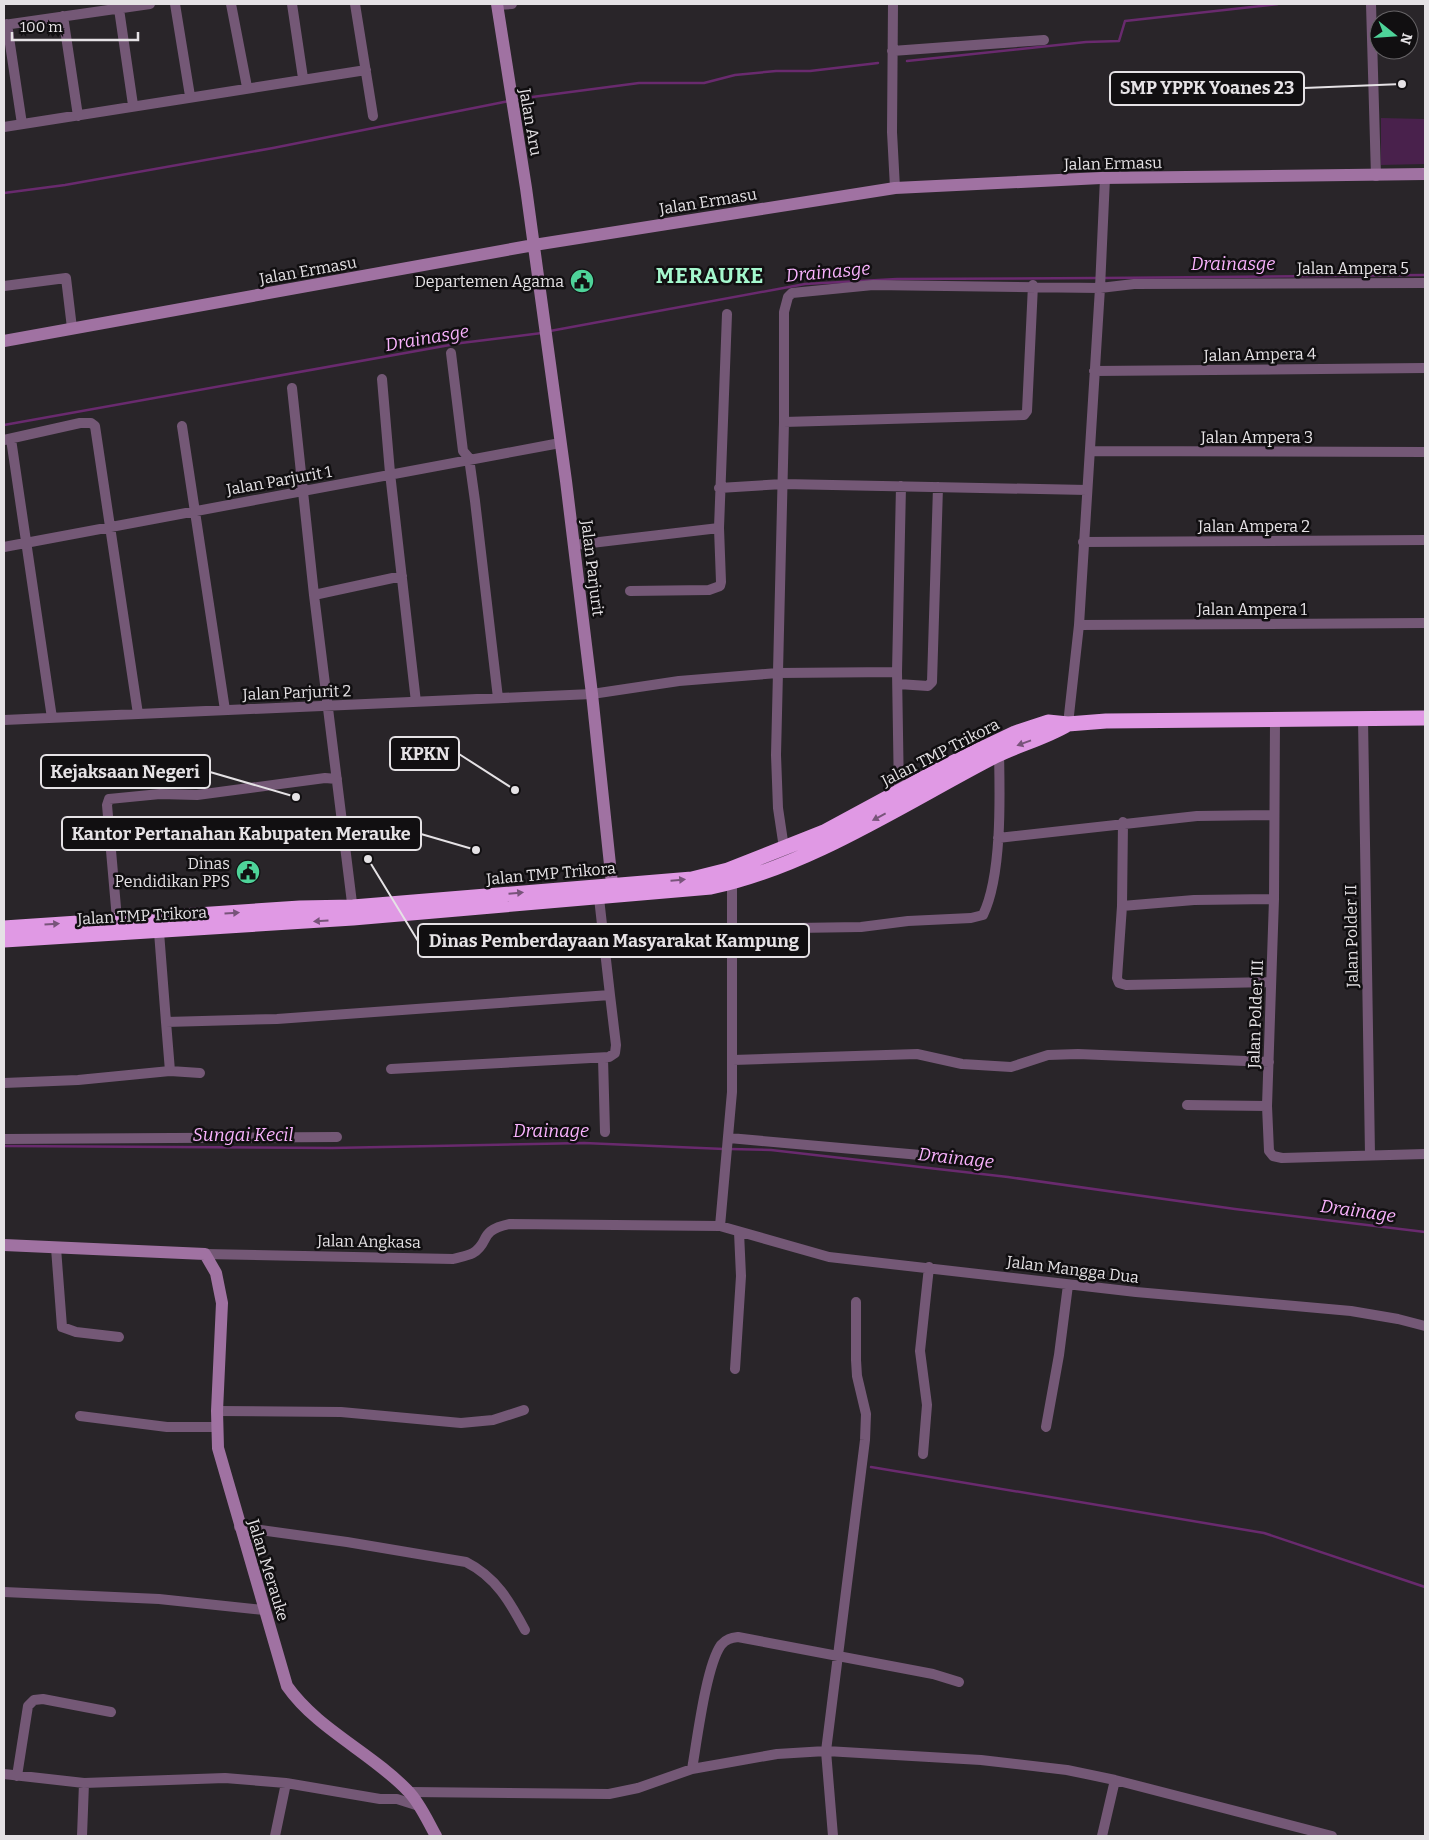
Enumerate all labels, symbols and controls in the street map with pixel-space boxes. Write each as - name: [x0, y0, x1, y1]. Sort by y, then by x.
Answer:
- scale bar: [12, 10, 139, 42]
- north arrow: [1369, 10, 1419, 60]
- text: 100 m: [20, 18, 63, 36]
- text: N: [1396, 31, 1416, 46]
- callout: SMP YPPK Yoanes 23: [1110, 72, 1304, 105]
- text: SMP YPPK Yoanes 23: [1120, 77, 1294, 99]
- street label: Jalan Aru: [515, 86, 546, 157]
- street label: Jalan Ermasu: [1063, 153, 1162, 174]
- street label: Jalan Ermasu: [657, 184, 758, 219]
- street label: Jalan Ermasu: [257, 253, 358, 289]
- water label: Drainasge: [1191, 253, 1275, 275]
- water label: Drainasge: [785, 257, 871, 287]
- street label: Jalan Ampera 5: [1296, 259, 1409, 278]
- district label: MERAUKE: [656, 263, 764, 289]
- public building icon: Departemen Agama: [569, 268, 595, 294]
- place label: Departemen Agama: [414, 272, 564, 291]
- water label: Drainasge: [383, 320, 471, 356]
- street label: Jalan Ampera 4: [1203, 344, 1317, 365]
- street label: Jalan Ampera 3: [1200, 428, 1313, 447]
- street label: Jalan Parjurit 1: [224, 462, 334, 499]
- street label: Jalan Ampera 2: [1197, 517, 1310, 536]
- street label: Jalan Parjurit: [577, 518, 608, 617]
- street label: Jalan Ampera 1: [1196, 600, 1307, 619]
- street label: Jalan Parjurit 2: [241, 681, 352, 704]
- street label: Jalan TMP Trikora: [877, 714, 1003, 791]
- callout: KPKN: [390, 737, 459, 770]
- one-way arrow: [1016, 740, 1031, 747]
- text: KPKN: [400, 743, 450, 765]
- callout: Kejaksaan Negeri: [41, 755, 210, 788]
- text: Kejaksaan Negeri: [50, 761, 200, 783]
- one-way arrow: [872, 813, 887, 821]
- callout: Kantor Pertanahan Kabupaten Merauke: [62, 817, 421, 850]
- text: Kantor Pertanahan Kabupaten Merauke: [71, 823, 411, 845]
- place label: Dinas Pendidikan PPS: [115, 854, 230, 891]
- street label: Jalan TMP Trikora: [485, 858, 617, 889]
- public building icon: Dinas Pendidikan PPS: [235, 859, 261, 885]
- one-way arrow: [670, 876, 686, 884]
- street label: Jalan Polder II: [1341, 884, 1362, 989]
- one-way arrow: [508, 888, 524, 896]
- street label: Jalan TMP Trikora: [76, 903, 208, 928]
- one-way arrow: [224, 908, 240, 916]
- one-way arrow: [313, 917, 329, 925]
- one-way arrow: [45, 920, 61, 928]
- callout: Dinas Pemberdayaan Masyarakat Kampung: [418, 924, 809, 957]
- text: Dinas Pemberdayaan Masyarakat Kampung: [429, 930, 800, 952]
- street label: Jalan Polder III: [1244, 959, 1267, 1070]
- water label: Drainage: [513, 1120, 589, 1142]
- water label: Sungai Kecil: [193, 1124, 294, 1146]
- water label: Drainage: [917, 1143, 995, 1173]
- water label: Drainage: [1319, 1195, 1397, 1227]
- street label: Jalan Angkasa: [316, 1231, 421, 1252]
- street label: Jalan Mangga Dua: [1005, 1252, 1140, 1287]
- street label: Jalan Merauke: [244, 1516, 293, 1623]

